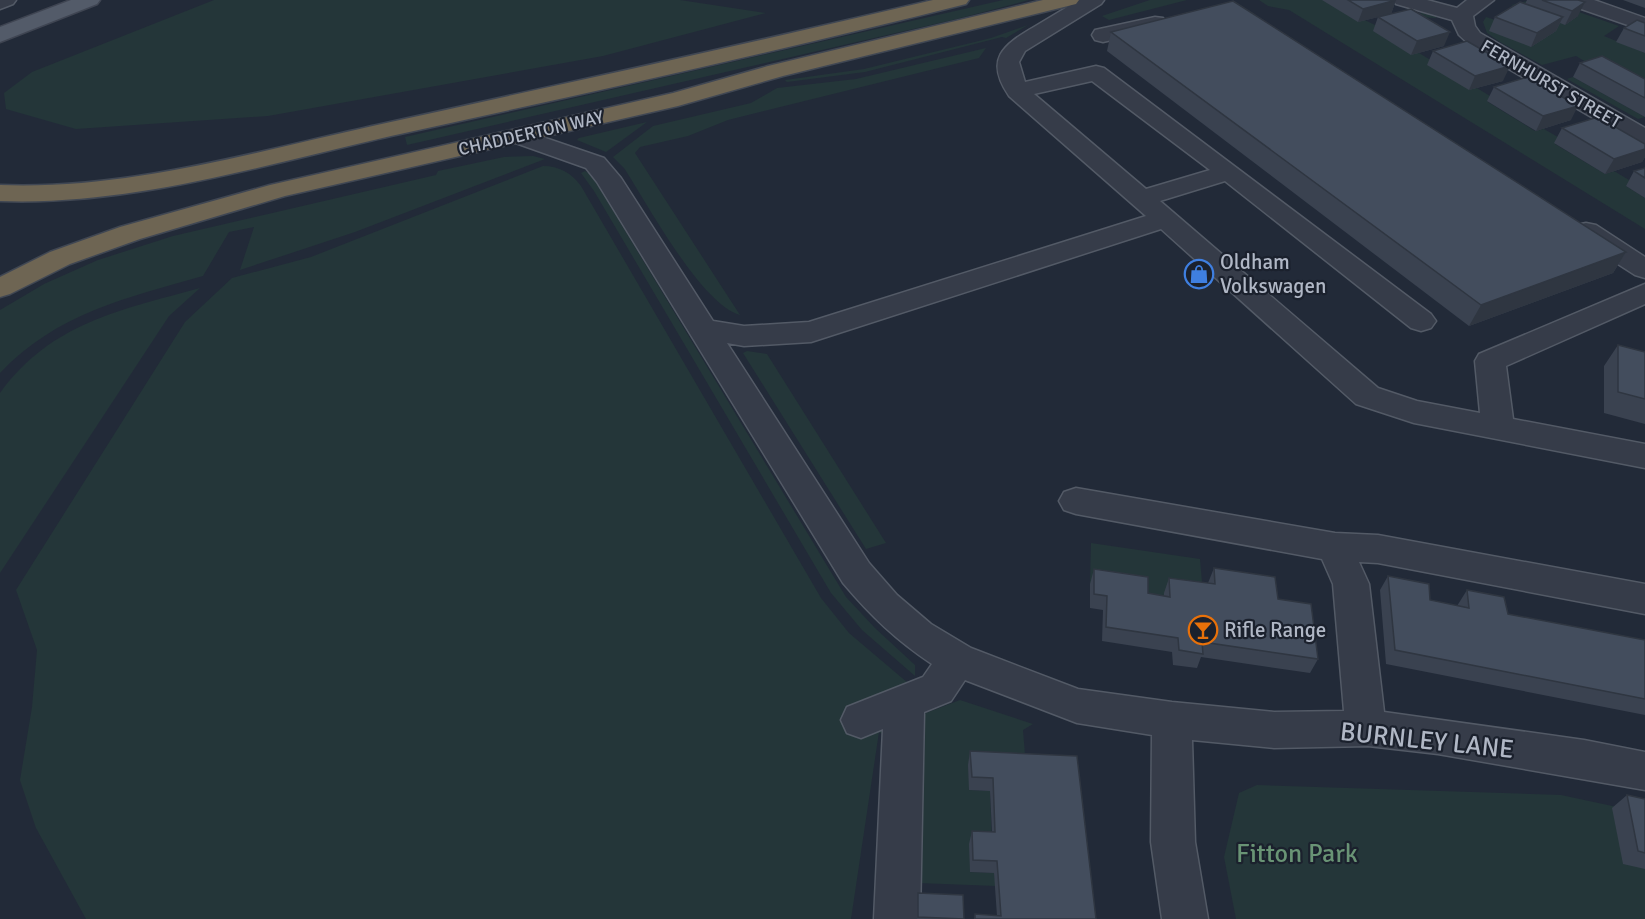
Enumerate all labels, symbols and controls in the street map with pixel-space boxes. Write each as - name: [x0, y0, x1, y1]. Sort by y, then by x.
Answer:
- street label: FERNHURST STREET: [1477, 35, 1625, 133]
- street label: CHADDERTON WAY: [456, 106, 606, 160]
- place label: Oldham Volkswagen: [1220, 249, 1326, 299]
- shop icon: Oldham Volkswagen: [1183, 258, 1215, 290]
- bar icon: Rifle Range: [1187, 614, 1219, 646]
- place label: Rifle Range: [1224, 617, 1326, 643]
- street label: BURNLEY LANE: [1338, 716, 1516, 766]
- park label: Fitton Park: [1236, 838, 1358, 870]

